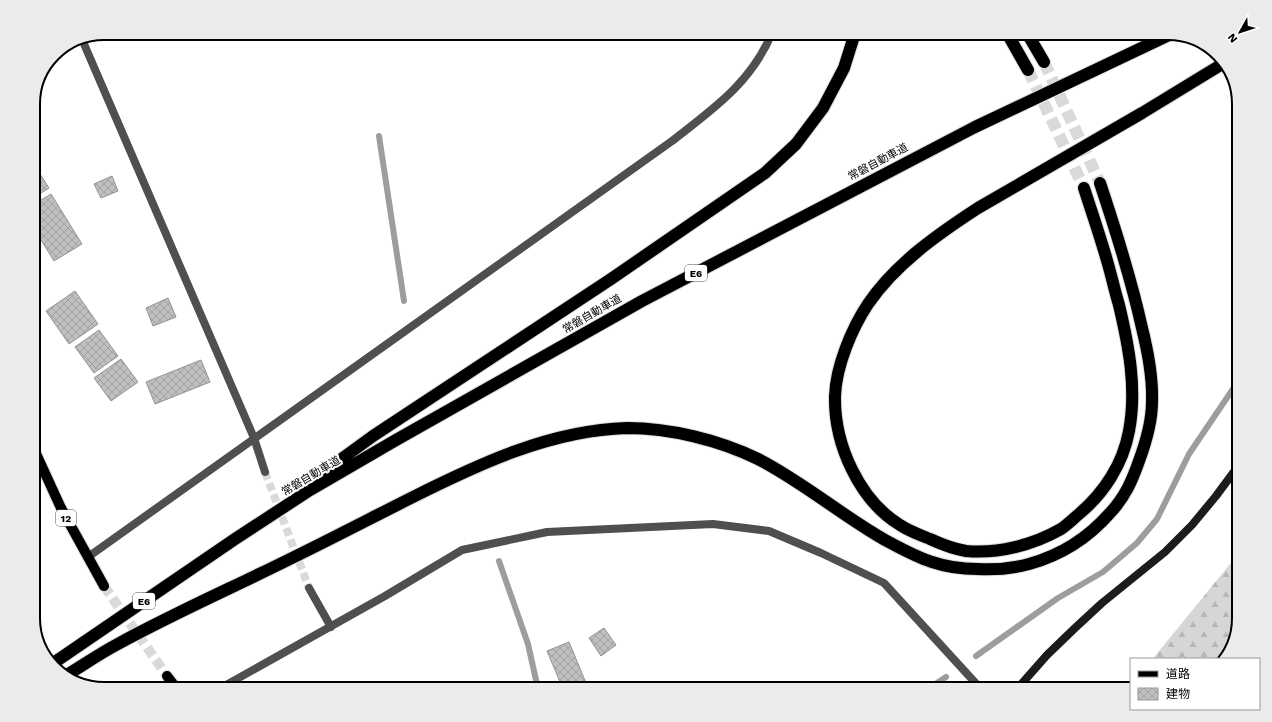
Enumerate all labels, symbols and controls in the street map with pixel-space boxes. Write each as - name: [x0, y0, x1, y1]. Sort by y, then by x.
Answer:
- north arrow: [1220, 12, 1260, 52]
- text: N: [1225, 31, 1240, 45]
- street label: 常磐自動車道: [846, 141, 910, 183]
- road number: E6: [685, 265, 707, 281]
- street label: 常磐自動車道: [560, 292, 624, 336]
- street label: 常磐自動車道: [279, 453, 343, 499]
- road number: 12: [56, 510, 76, 526]
- road number: E6: [133, 593, 155, 609]
- legend: [1130, 658, 1260, 710]
- text: 道路: [1166, 667, 1190, 681]
- text: 建物: [1166, 687, 1190, 701]

